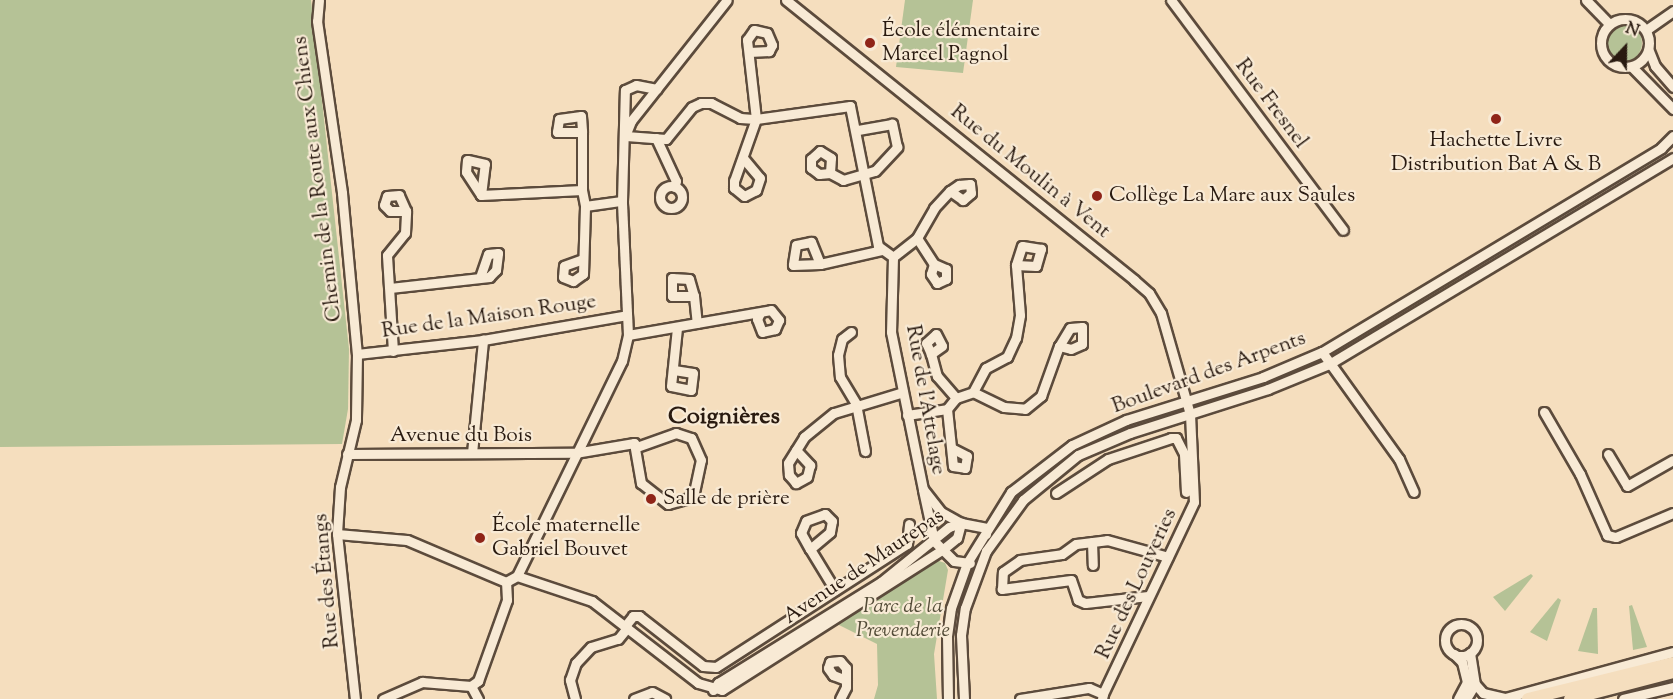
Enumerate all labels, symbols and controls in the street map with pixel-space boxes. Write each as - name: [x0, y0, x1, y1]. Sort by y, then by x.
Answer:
- place label: École élémentaire Marcel Pagnol: [882, 18, 1040, 68]
- north arrow: [1595, 18, 1655, 78]
- text: N: [1622, 18, 1642, 44]
- street label: Chemin de la Route aux Chiens: [288, 35, 348, 323]
- marker: École élémentaire Marcel Pagnol: [863, 36, 877, 50]
- street label: Rue Fresnel: [1229, 54, 1313, 154]
- street label: Rue du Moulin à Vent: [945, 100, 1115, 244]
- marker: Hachette Livre Distribution Bat A & B: [1489, 112, 1503, 126]
- place label: Hachette Livre Distribution Bat A & B: [1391, 128, 1601, 178]
- place label: Collège La Mare aux Saules: [1109, 183, 1355, 209]
- marker: Collège La Mare aux Saules: [1090, 189, 1104, 203]
- street label: Rue de la Maison Rouge: [380, 289, 598, 345]
- street label: Rue de l'Attelage: [899, 323, 951, 477]
- street label: Boulevard des Arpents: [1109, 326, 1309, 420]
- district label: Coignières: [668, 404, 780, 432]
- street label: Avenue du Bois: [390, 423, 532, 449]
- place label: Salle de prière: [663, 486, 790, 512]
- marker: Salle de prière: [644, 492, 658, 506]
- street label: Avenue de Maurepas: [779, 504, 949, 630]
- street label: Rue des Louveries: [1091, 505, 1183, 663]
- street label: Rue des Étangs: [309, 513, 345, 649]
- place label: École maternelle Gabriel Bouvet: [492, 513, 640, 563]
- marker: École maternelle Gabriel Bouvet: [473, 531, 487, 545]
- park label: Parc de la Prevenderie: [856, 594, 950, 644]

